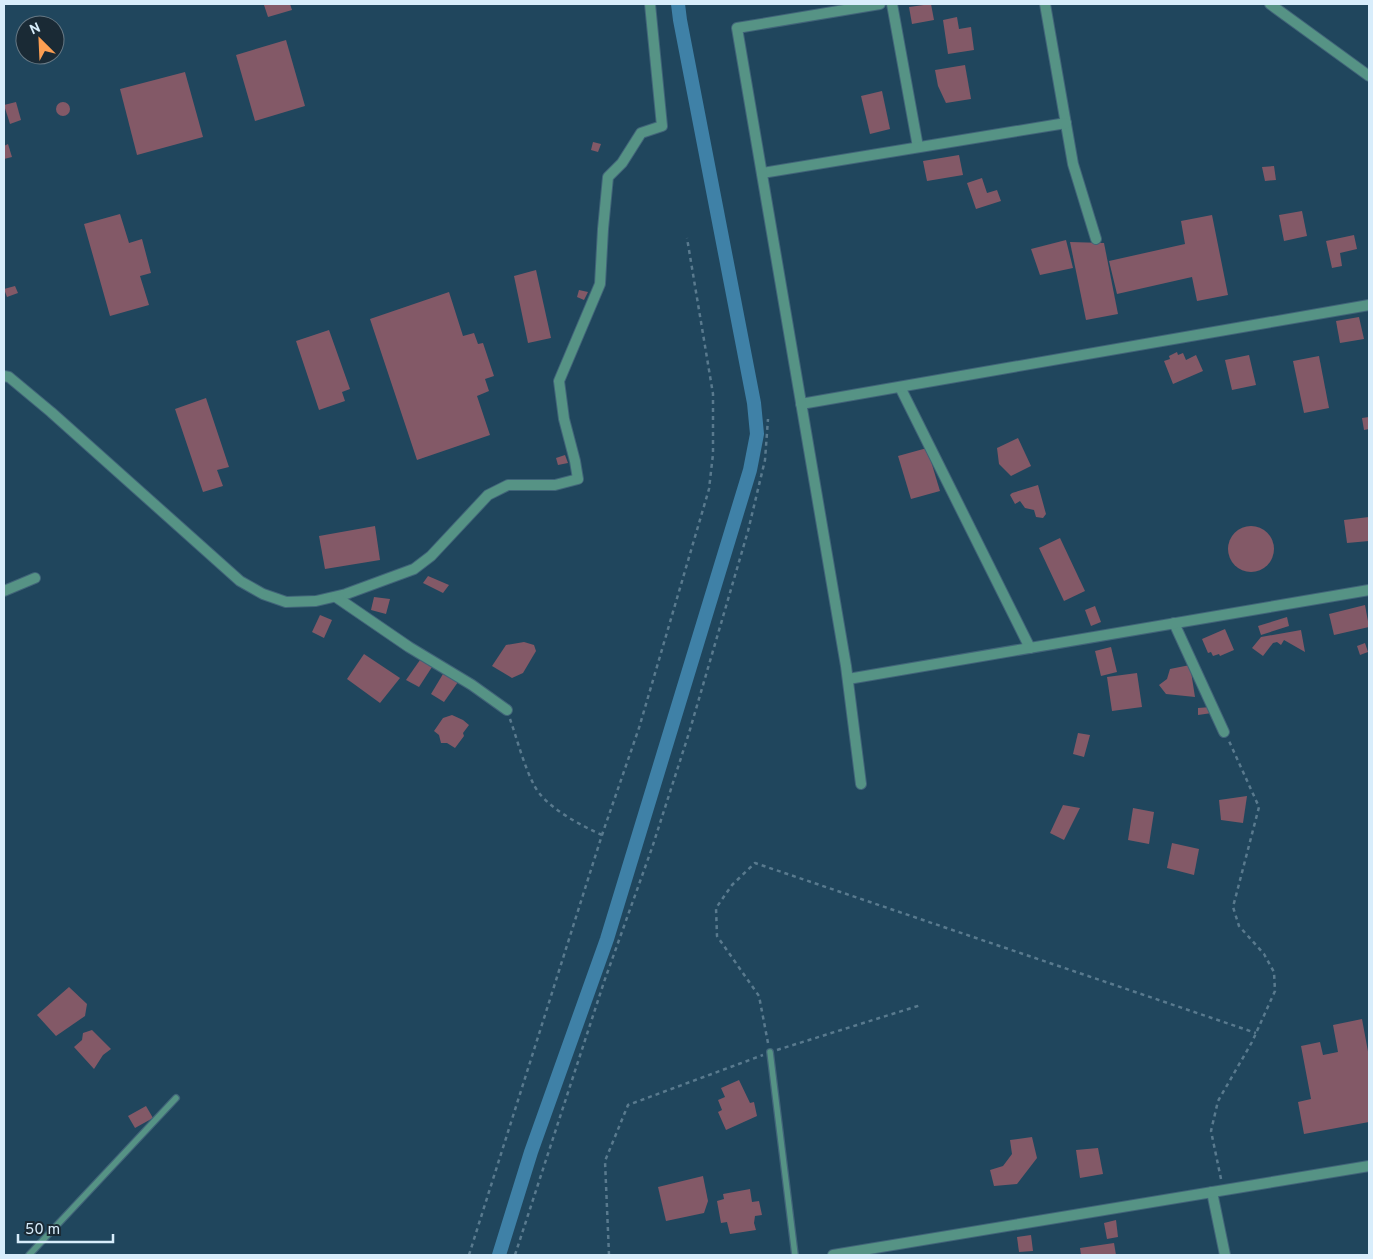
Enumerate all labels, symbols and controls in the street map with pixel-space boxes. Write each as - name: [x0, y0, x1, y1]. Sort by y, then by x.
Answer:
- north arrow: [15, 15, 65, 65]
- text: N: [27, 20, 43, 39]
- scale bar: [18, 1212, 112, 1244]
- text: 50 m: [25, 1221, 60, 1240]

